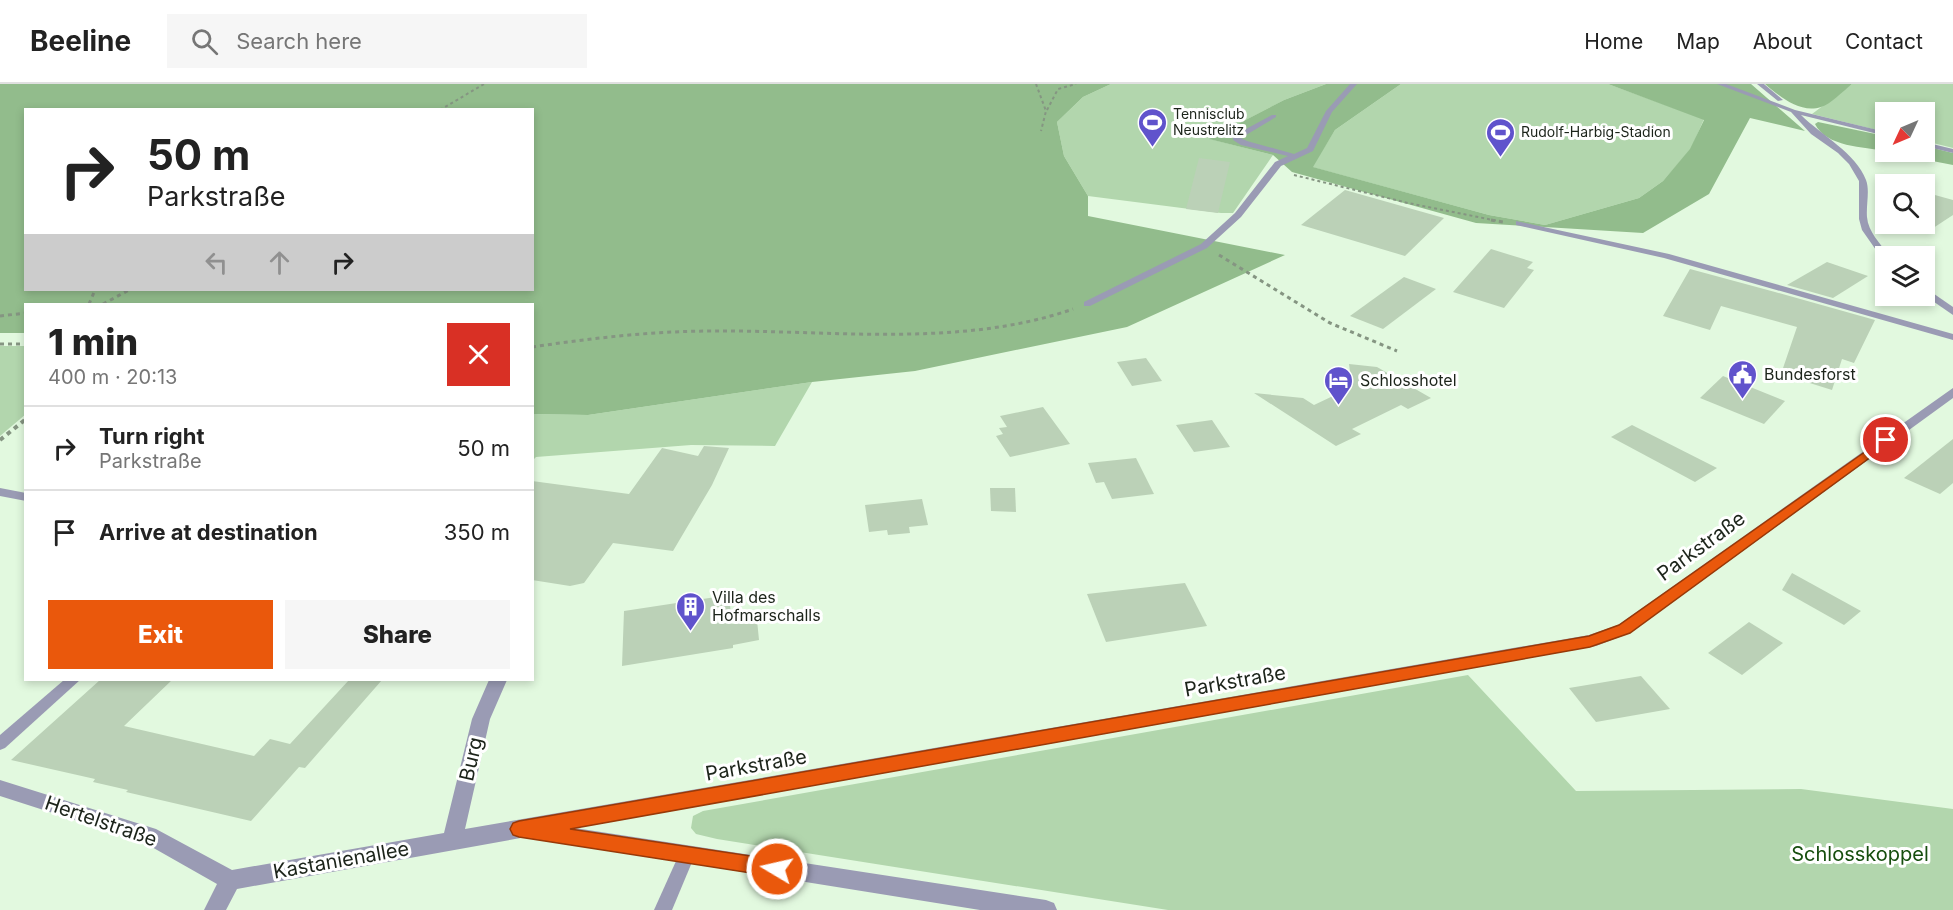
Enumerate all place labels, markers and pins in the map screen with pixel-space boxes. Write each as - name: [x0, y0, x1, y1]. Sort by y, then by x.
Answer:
- place label: Tennisclub Neustrelitz: [1173, 105, 1245, 138]
- sports icon: Tennisclub Neustrelitz: [1136, 106, 1168, 148]
- sports icon: Rudolf-Harbig-Stadion: [1484, 116, 1516, 158]
- place label: Rudolf-Harbig-Stadion: [1521, 123, 1671, 140]
- public building icon: Bundesforst: [1727, 358, 1759, 400]
- hotel icon: Schlosshotel: [1323, 364, 1355, 406]
- place label: Bundesforst: [1764, 364, 1856, 384]
- place label: Schlosshotel: [1360, 370, 1457, 390]
- pin: [1860, 414, 1911, 465]
- place label: Villa des Hofmarschalls: [712, 587, 821, 625]
- building icon: Villa des Hofmarschalls: [675, 590, 707, 632]

